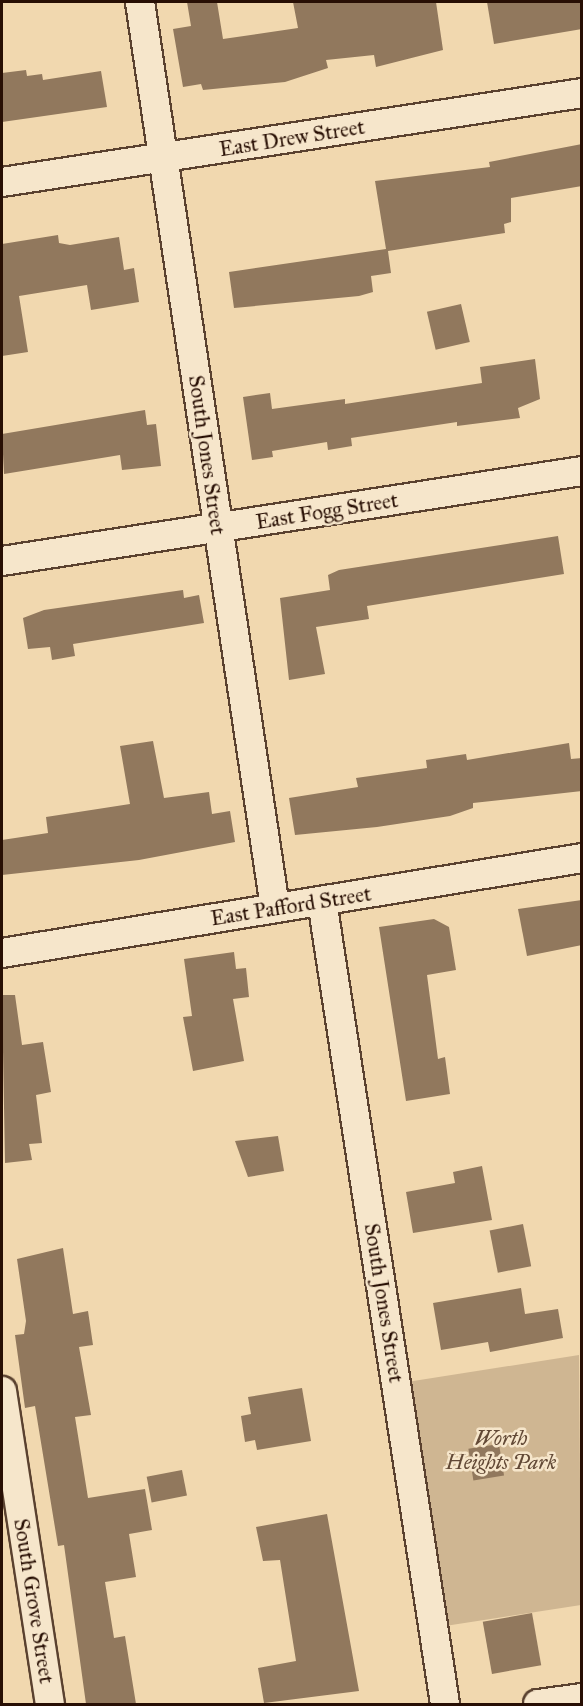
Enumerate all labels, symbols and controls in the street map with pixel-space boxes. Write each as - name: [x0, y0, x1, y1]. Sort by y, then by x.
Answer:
- street label: East Drew Street: [217, 114, 367, 162]
- street label: South Jones Street: [183, 374, 231, 536]
- street label: East Fogg Street: [254, 487, 400, 535]
- street label: East Pafford Street: [209, 881, 373, 931]
- street label: South Jones Street: [359, 1222, 409, 1384]
- park label: Worth Heights Park: [446, 1425, 556, 1475]
- street label: South Grove Street: [9, 1517, 59, 1685]

